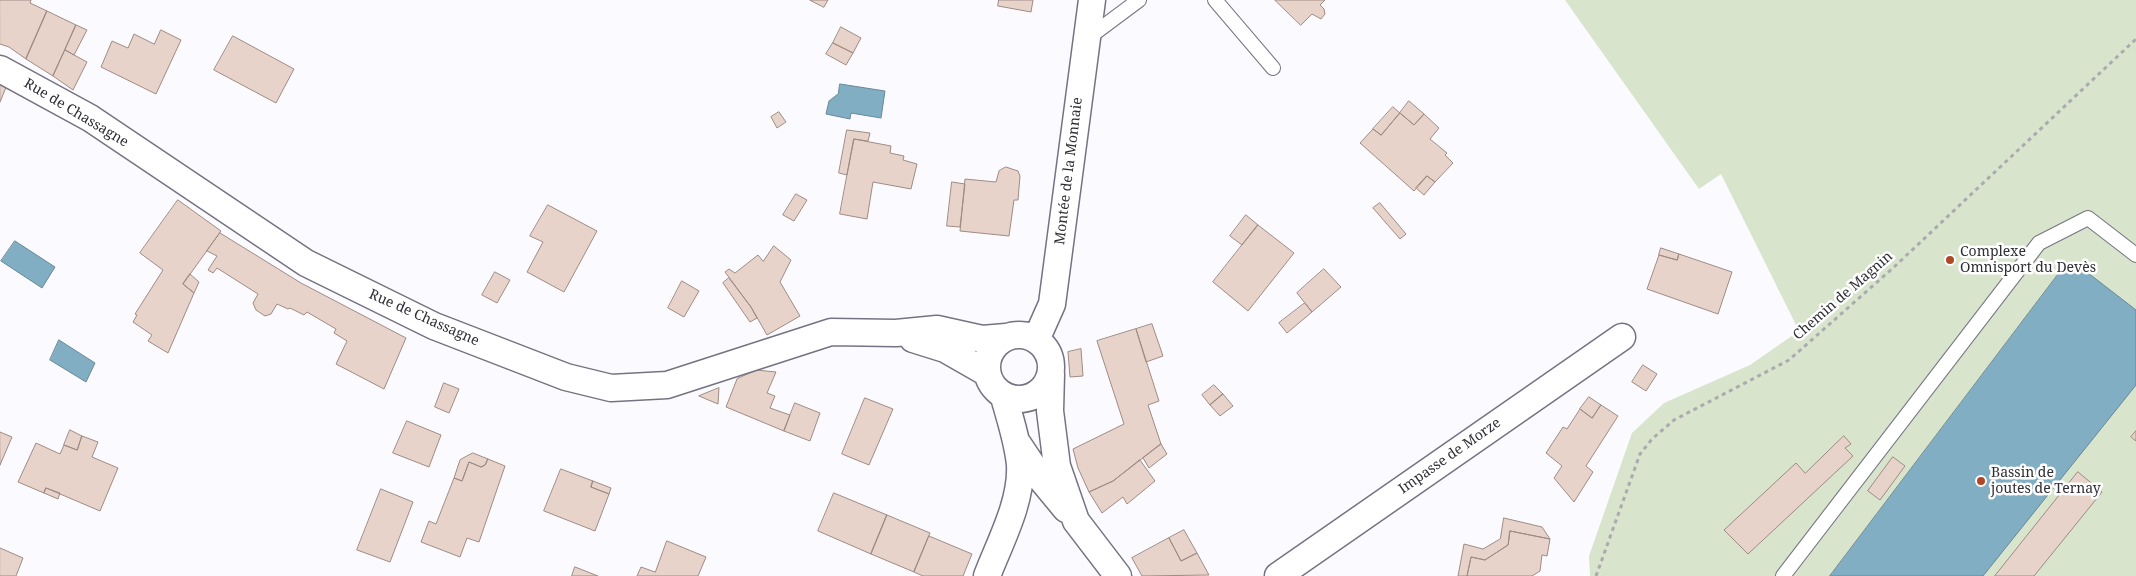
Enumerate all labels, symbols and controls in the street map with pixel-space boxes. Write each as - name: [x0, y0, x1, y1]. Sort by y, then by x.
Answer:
- street label: Rue de Chassagne: [21, 75, 131, 151]
- street label: Montée de la Monnaie: [1052, 96, 1086, 246]
- place label: Complexe Omnisport du Devès: [1960, 244, 2096, 276]
- street label: Chemin de Magnin: [1790, 248, 1896, 344]
- marker: Complexe Omnisport du Devès: [1944, 254, 1956, 266]
- street label: Rue de Chassagne: [366, 286, 482, 350]
- street label: Impasse de Morze: [1396, 414, 1504, 498]
- place label: Bassin de joutes de Ternay: [1991, 465, 2101, 498]
- marker: Bassin de joutes de Ternay: [1975, 475, 1987, 487]

